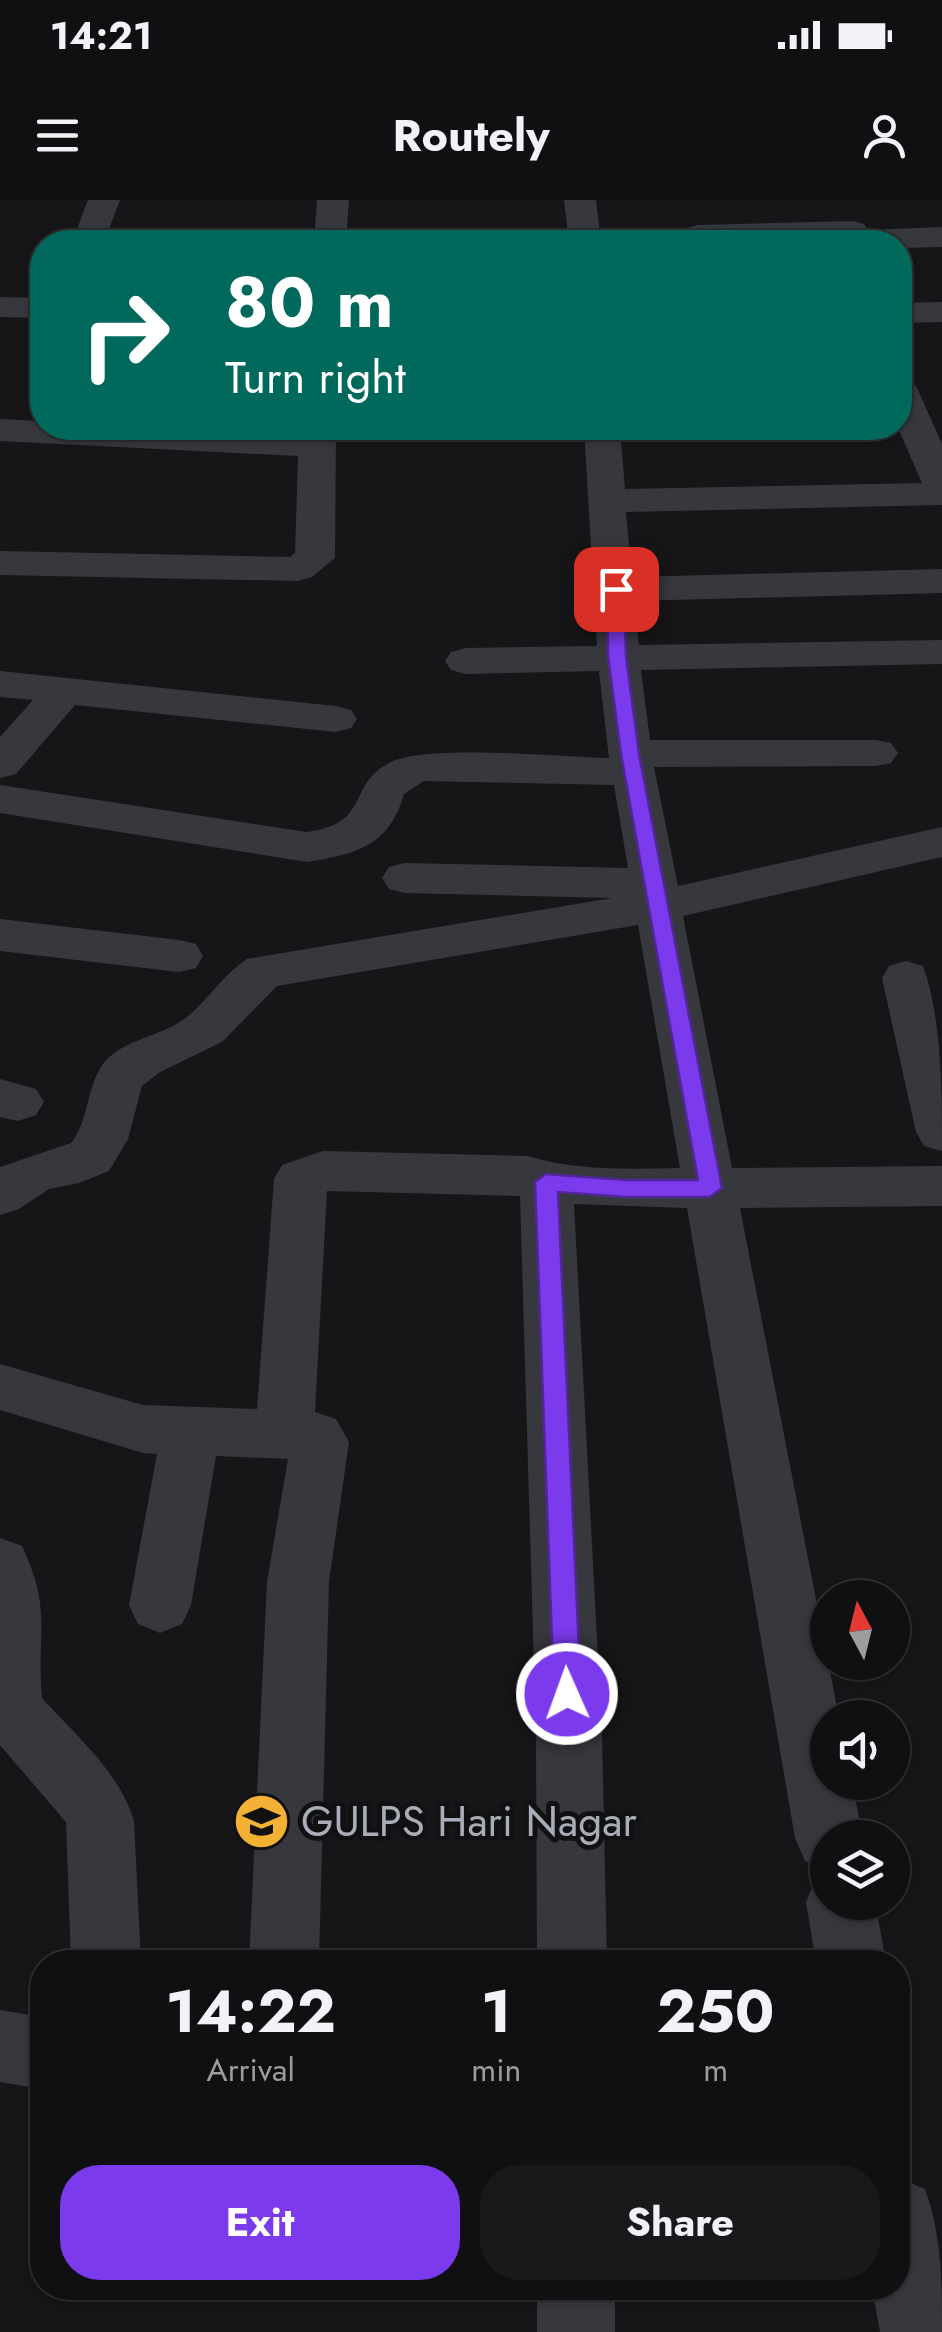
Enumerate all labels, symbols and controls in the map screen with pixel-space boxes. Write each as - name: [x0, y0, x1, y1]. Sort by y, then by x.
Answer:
- text: 14:21: [50, 8, 152, 63]
- text: Routely: [392, 103, 550, 168]
- icon: menu: [30, 108, 85, 163]
- icon: person: [857, 108, 912, 163]
- text: 80 m: [225, 252, 394, 353]
- icon: right: [60, 270, 190, 400]
- text: Turn right: [225, 345, 406, 410]
- pin: [574, 547, 659, 632]
- icon: arrive: [589, 562, 644, 617]
- north arrow: [810, 1580, 910, 1680]
- map controls: [810, 1580, 910, 1920]
- position arrow: [515, 1642, 619, 1746]
- button: sound: [810, 1700, 910, 1800]
- school or university icon: GULPS Hari Nagar: [232, 1791, 292, 1851]
- place label: GULPS Hari Nagar: [301, 1791, 637, 1852]
- button: layers: [810, 1820, 910, 1920]
- text: 14:22: [165, 1968, 336, 2055]
- text: 1: [481, 1968, 512, 2055]
- text: 250: [657, 1968, 775, 2055]
- text: Arrival: [207, 2047, 295, 2093]
- text: min: [471, 2047, 521, 2093]
- text: m: [703, 2047, 728, 2093]
- button: Exit: [60, 2165, 460, 2280]
- button: Share: [480, 2165, 880, 2280]

